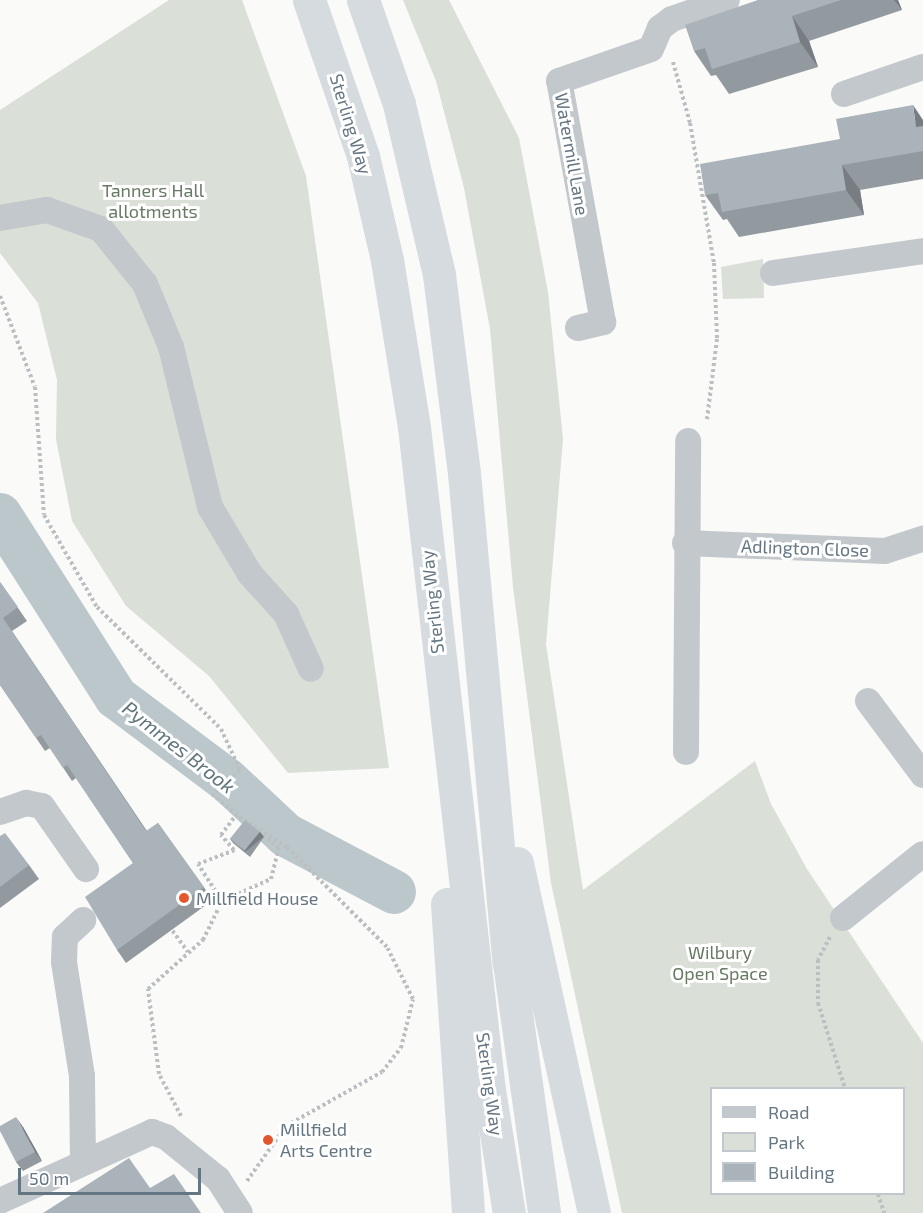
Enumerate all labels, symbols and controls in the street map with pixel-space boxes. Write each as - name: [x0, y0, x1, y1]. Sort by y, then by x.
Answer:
- street label: Sterling Way: [325, 71, 377, 177]
- street label: Watermill Lane: [551, 91, 593, 217]
- park label: Tanners Hall allotments: [102, 180, 204, 222]
- street label: Adlington Close: [741, 535, 869, 561]
- street label: Sterling Way: [416, 549, 448, 655]
- water label: Pymmes Brook: [118, 696, 240, 798]
- place label: Millfield House: [196, 887, 318, 909]
- marker: Millfield House: [177, 891, 191, 905]
- park label: Wilbury Open Space: [672, 942, 768, 984]
- street label: Sterling Way: [472, 1031, 508, 1137]
- legend: [710, 1087, 905, 1195]
- text: Road: [768, 1101, 809, 1123]
- place label: Millfield Arts Centre: [280, 1119, 372, 1162]
- text: Park: [768, 1131, 805, 1153]
- marker: Millfield Arts Centre: [261, 1133, 275, 1147]
- scale bar: [21, 1156, 204, 1194]
- text: Building: [768, 1161, 835, 1183]
- text: 50 m: [29, 1167, 69, 1189]

